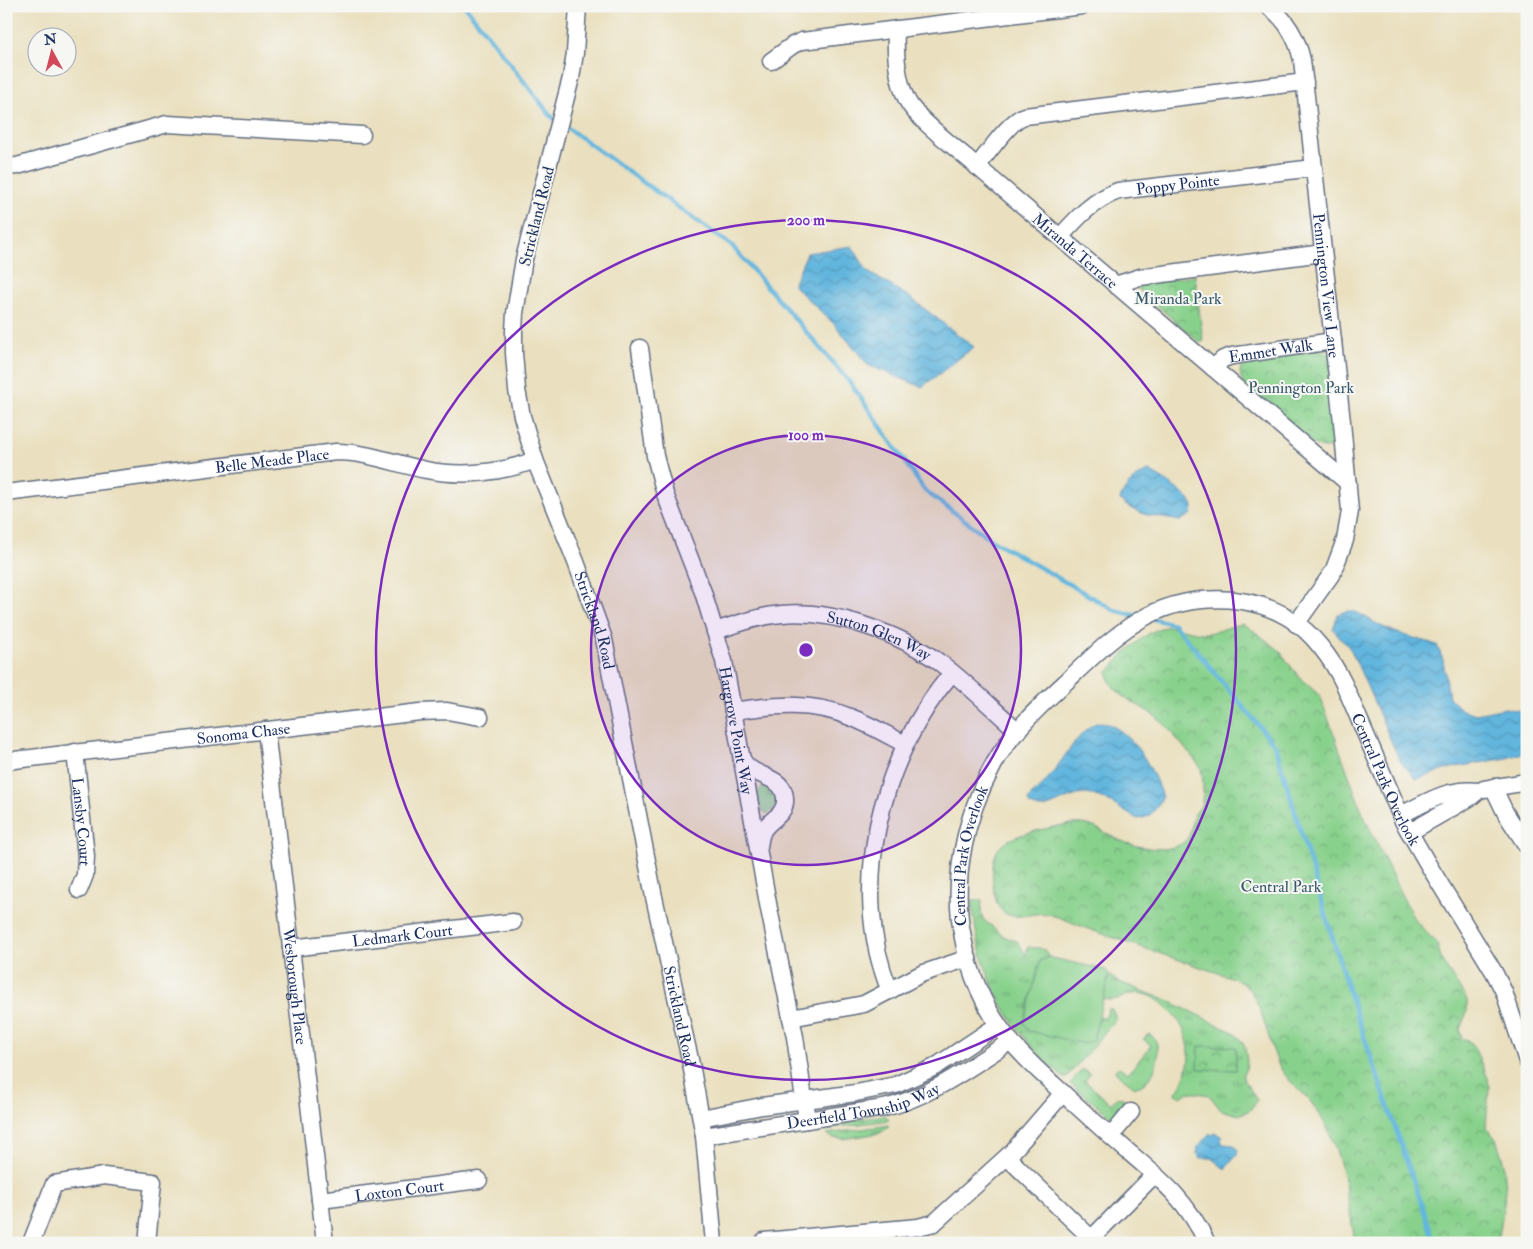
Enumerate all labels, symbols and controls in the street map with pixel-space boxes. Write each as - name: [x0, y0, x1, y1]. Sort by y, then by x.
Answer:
- north arrow: [28, 28, 78, 78]
- text: N: [42, 30, 58, 49]
- street label: Strickland Road: [515, 164, 559, 268]
- street label: Poppy Pointe: [1135, 170, 1221, 200]
- street label: Miranda Terrace: [1028, 209, 1122, 294]
- text: 200 m: [787, 211, 825, 230]
- street label: Pennington View Lane: [1308, 212, 1344, 359]
- park label: Miranda Park: [1134, 289, 1222, 309]
- street label: Emmet Walk: [1227, 335, 1315, 367]
- park label: Pennington Park: [1248, 378, 1354, 398]
- text: 100 m: [788, 426, 824, 445]
- street label: Belle Meade Place: [214, 444, 331, 478]
- street label: Strickland Road: [569, 569, 619, 671]
- street label: Sutton Glen Way: [825, 607, 936, 666]
- centre of rings: [797, 641, 815, 659]
- street label: Hargrove Point Way: [714, 665, 757, 797]
- street label: Central Park Overlook: [1347, 710, 1424, 850]
- street label: Sonoma Chase: [196, 718, 292, 749]
- street label: Lansby Court: [67, 776, 95, 866]
- street label: Central Park Overlook: [950, 782, 993, 927]
- park label: Central Park: [1241, 877, 1322, 897]
- street label: Ledmark Court: [351, 920, 454, 952]
- street label: Wesborough Place: [278, 926, 311, 1046]
- street label: Strickland Road: [659, 964, 700, 1068]
- street label: Deerfield Township Way: [785, 1078, 944, 1134]
- street label: Loxton Court: [354, 1175, 445, 1207]

